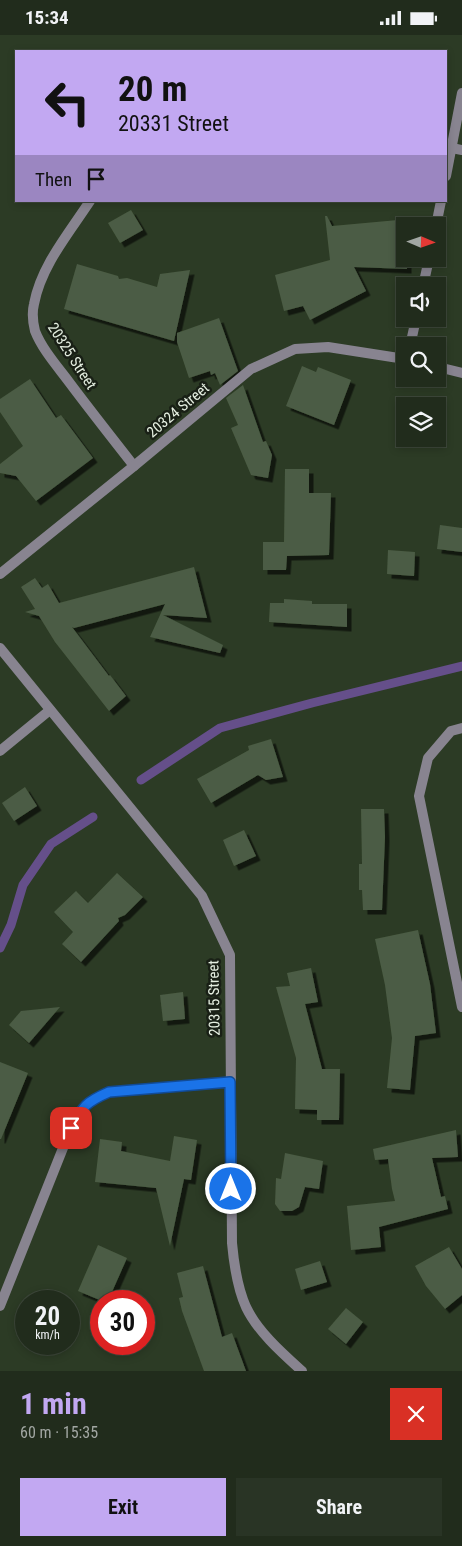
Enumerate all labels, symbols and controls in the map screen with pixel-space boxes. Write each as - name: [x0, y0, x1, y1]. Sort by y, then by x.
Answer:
- text: 15:34: [25, 6, 69, 29]
- text: 20 m: [118, 69, 187, 110]
- icon: left: [35, 70, 100, 135]
- text: 20331 Street: [118, 111, 229, 136]
- icon: arrive: [82, 165, 110, 193]
- text: Then: [35, 168, 72, 191]
- north arrow: [396, 217, 446, 267]
- map controls: [396, 217, 446, 447]
- button: sound: [396, 277, 446, 327]
- street label: 20325 Street: [44, 319, 100, 393]
- button: search: [396, 337, 446, 387]
- street label: 20324 Street: [143, 379, 213, 441]
- button: layers: [396, 397, 446, 447]
- street label: 20315 Street: [204, 960, 224, 1036]
- pin: [50, 1107, 92, 1149]
- icon: arrive: [57, 1114, 85, 1142]
- position arrow: [204, 1162, 256, 1214]
- speed limit sign: 30: [90, 1290, 155, 1355]
- text: 20: [35, 1302, 60, 1331]
- text: km/h: [35, 1328, 60, 1342]
- text: 1 min: [20, 1386, 87, 1421]
- button: close: [390, 1388, 442, 1440]
- text: 60 m · 15:35: [20, 1423, 98, 1442]
- button: Exit: [20, 1478, 226, 1536]
- button: Share: [236, 1478, 442, 1536]

